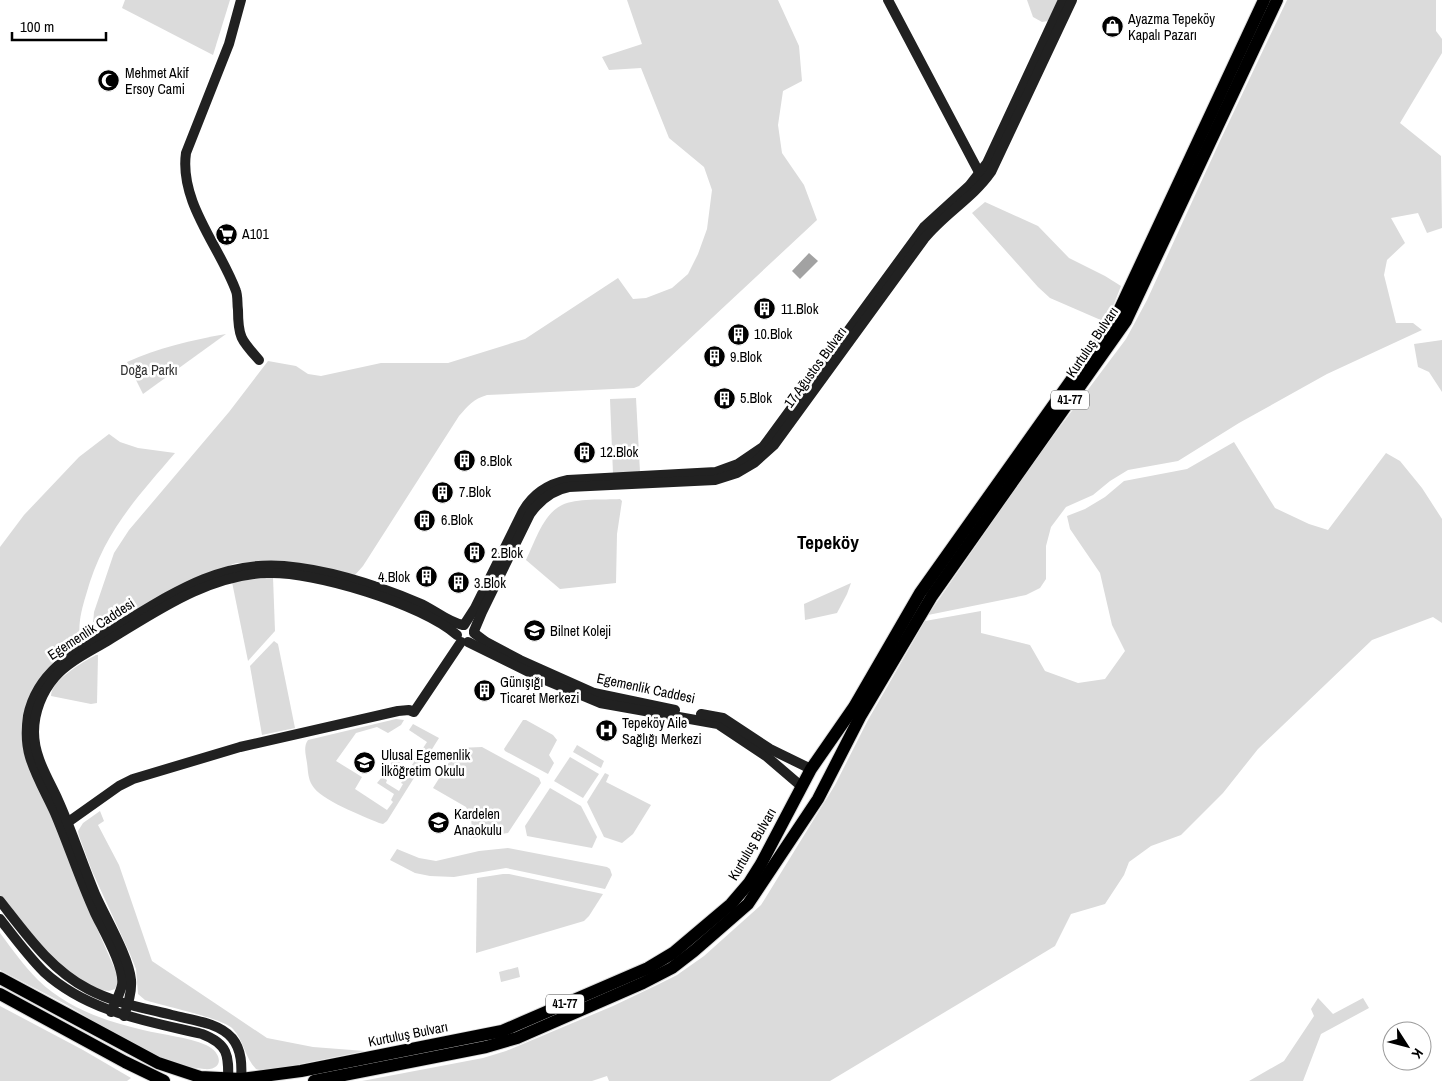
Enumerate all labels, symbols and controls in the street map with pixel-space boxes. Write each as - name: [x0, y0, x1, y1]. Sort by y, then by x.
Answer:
- scale bar: [12, 10, 106, 42]
- place label: Ayazma Tepeköy Kapalı Pazarı: [1127, 10, 1215, 44]
- shop icon: Ayazma Tepeköy Kapalı Pazarı: [1100, 15, 1124, 39]
- text: 100 m: [20, 16, 54, 37]
- place label: Mehmet Akif Ersoy Cami: [125, 64, 190, 98]
- mosque icon: Mehmet Akif Ersoy Cami: [97, 69, 121, 93]
- supermarket icon: A101: [214, 222, 238, 246]
- place label: A101: [241, 225, 269, 243]
- building icon: 11.Blok: [753, 297, 777, 321]
- place label: 11.Blok: [781, 300, 819, 318]
- street label: Kurtuluş Bulvarı: [1062, 303, 1122, 381]
- building icon: 10.Blok: [726, 322, 750, 346]
- street label: 17 Ağustos Bulvarı: [780, 323, 850, 411]
- place label: 10.Blok: [754, 325, 793, 343]
- building icon: 9.Blok: [702, 345, 726, 369]
- place label: 9.Blok: [730, 348, 762, 366]
- park label: Doğa Parkı: [120, 361, 178, 379]
- building icon: 5.Blok: [712, 386, 736, 410]
- place label: 5.Blok: [740, 389, 772, 407]
- road number: 41-77: [1051, 390, 1089, 410]
- building icon: 12.Blok: [572, 440, 596, 464]
- place label: 12.Blok: [600, 443, 639, 461]
- building icon: 8.Blok: [452, 449, 476, 473]
- place label: 8.Blok: [480, 452, 512, 470]
- building icon: 7.Blok: [431, 480, 455, 504]
- place label: 7.Blok: [459, 483, 491, 501]
- building icon: 6.Blok: [413, 508, 437, 532]
- place label: 6.Blok: [441, 511, 473, 529]
- district label: Tepeköy: [797, 529, 859, 555]
- building icon: 2.Blok: [463, 541, 487, 565]
- place label: 2.Blok: [491, 544, 523, 562]
- building icon: 4.Blok: [414, 565, 438, 589]
- place label: 4.Blok: [378, 568, 410, 586]
- building icon: 3.Blok: [446, 571, 470, 595]
- place label: 3.Blok: [474, 574, 506, 592]
- street label: Egemenlik Caddesi: [44, 594, 138, 664]
- school or university icon: Bilnet Koleji: [522, 619, 546, 643]
- place label: Bilnet Koleji: [550, 622, 611, 640]
- street label: Egemenlik Caddesi: [595, 669, 697, 707]
- place label: Günışığı Ticaret Merkezi: [500, 673, 580, 707]
- building icon: Günışığı Ticaret Merkezi: [472, 678, 496, 702]
- place label: Tepeköy Aile Sağlığı Merkezi: [622, 714, 702, 748]
- hospital icon: Tepeköy Aile Sağlığı Merkezi: [594, 719, 618, 743]
- place label: Ulusal Egemenlik İlköğretim Okulu: [381, 746, 471, 780]
- school or university icon: Ulusal Egemenlik İlköğretim Okulu: [353, 751, 377, 775]
- street label: Kurtuluş Bulvarı: [724, 804, 780, 884]
- place label: Kardelen Anaokulu: [453, 805, 502, 839]
- school or university icon: Kardelen Anaokulu: [426, 810, 450, 834]
- road number: 41-77: [546, 994, 584, 1014]
- street label: Kurtuluş Bulvarı: [367, 1017, 449, 1051]
- north arrow: [1382, 1021, 1432, 1071]
- text: K: [1407, 1045, 1427, 1063]

